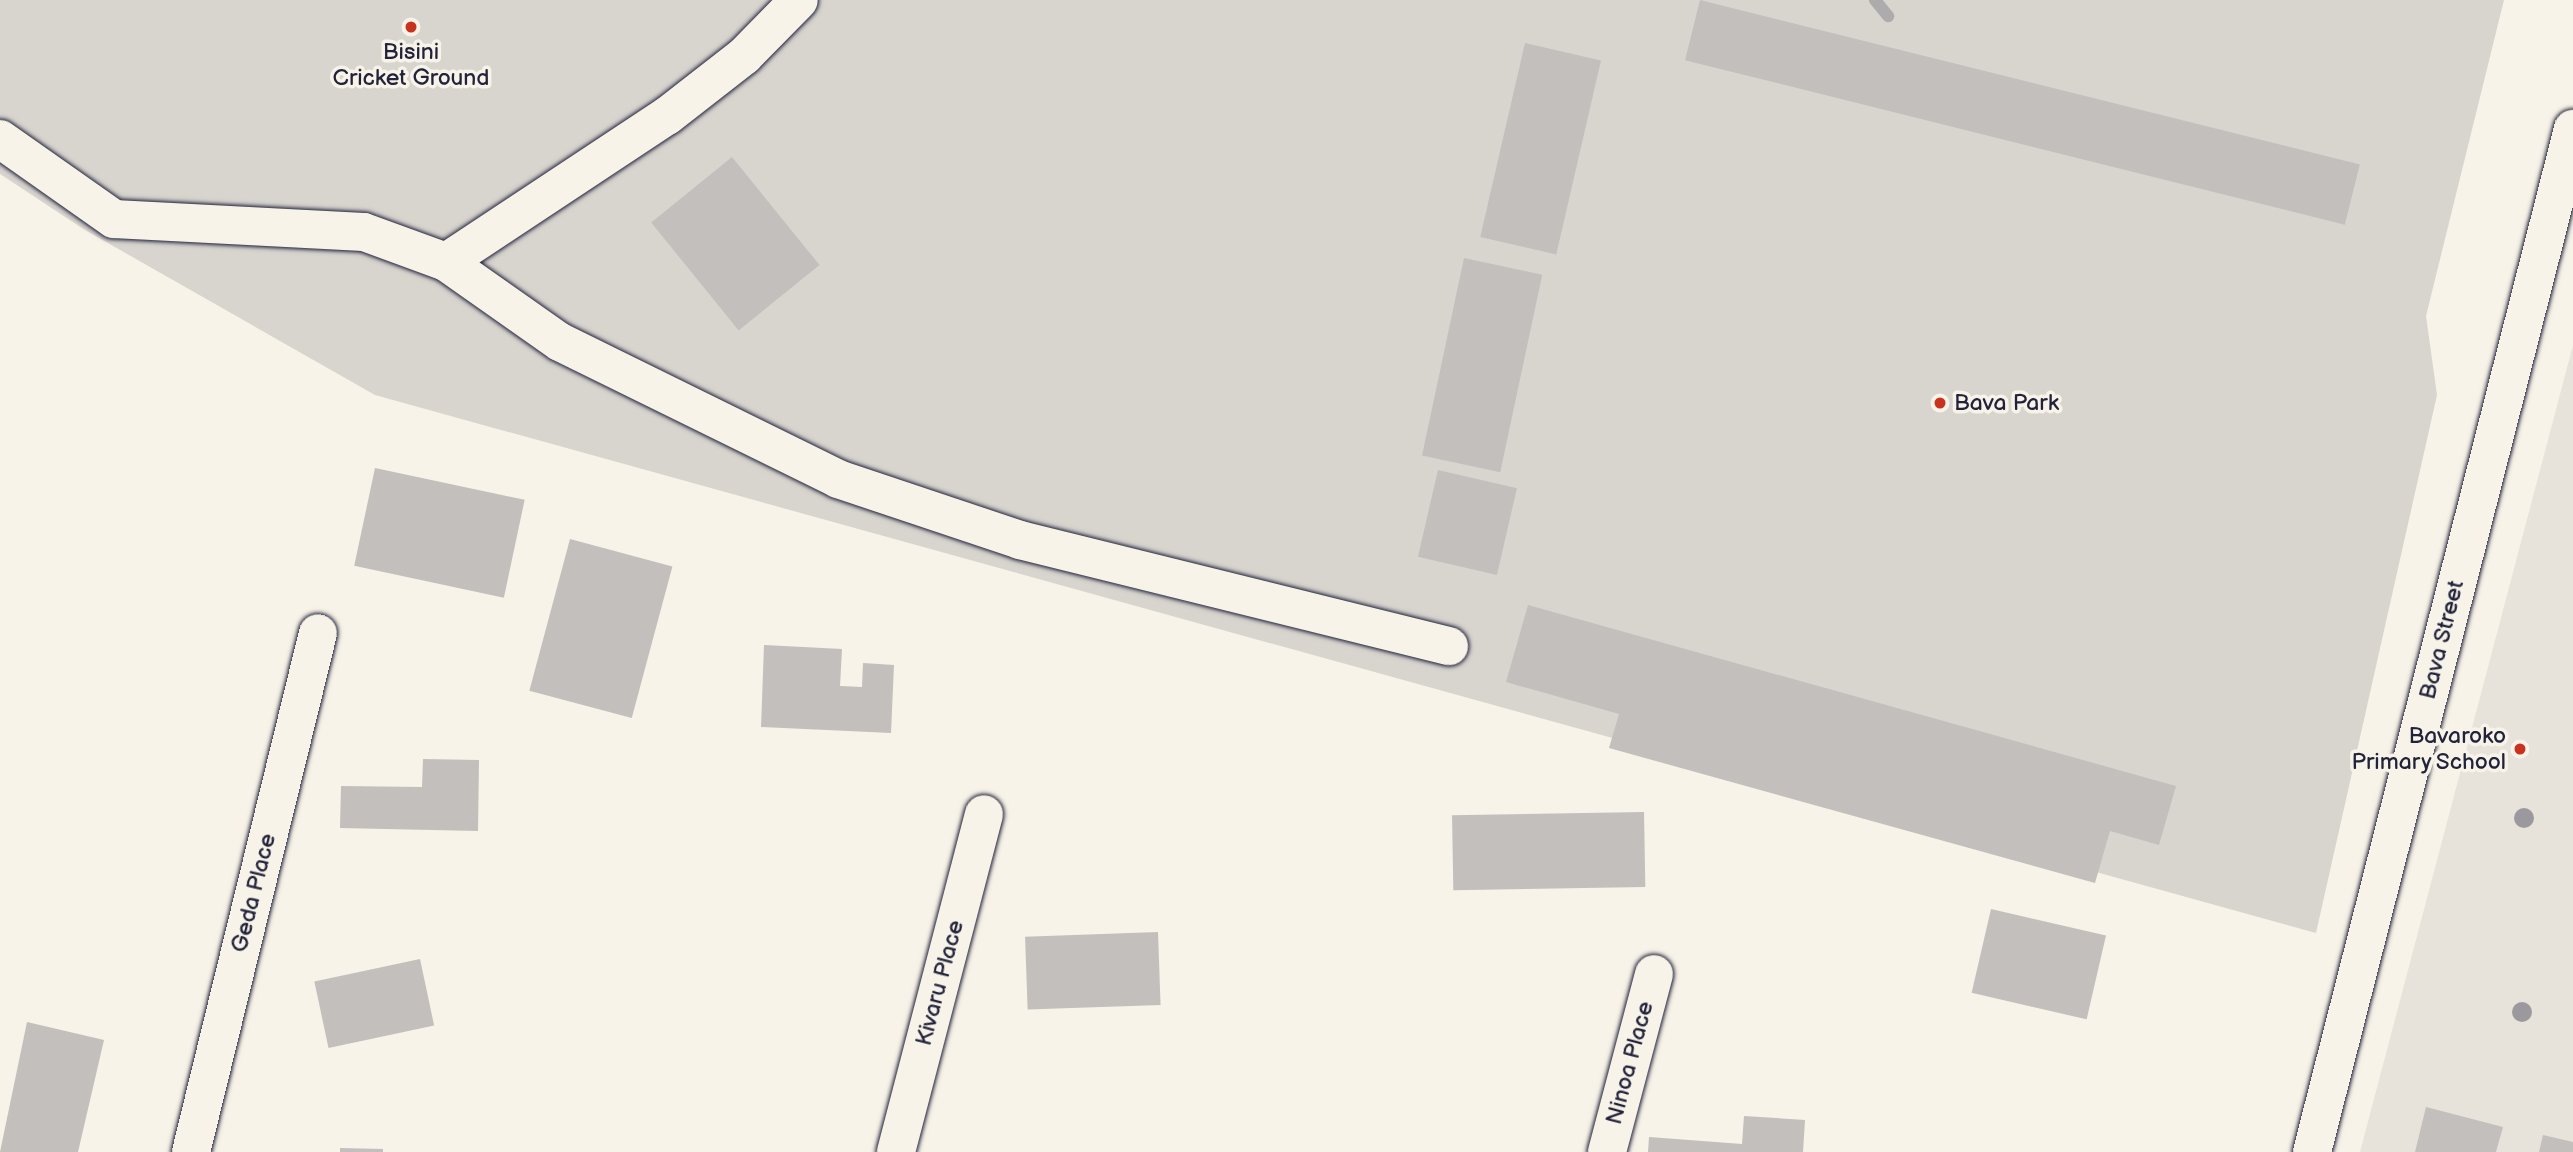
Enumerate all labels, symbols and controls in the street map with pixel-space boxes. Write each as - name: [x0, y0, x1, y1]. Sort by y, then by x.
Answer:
- marker: Bisini Cricket Ground: [403, 19, 419, 35]
- place label: Bisini Cricket Ground: [333, 38, 489, 92]
- place label: Bava Park: [1954, 389, 2059, 417]
- marker: Bava Park: [1932, 395, 1948, 411]
- street label: Bava Street: [2414, 577, 2470, 703]
- place label: Bavaroko Primary School: [2350, 722, 2506, 776]
- marker: Bavaroko Primary School: [2512, 741, 2528, 757]
- street label: Geda Place: [226, 831, 282, 955]
- street label: Kivaru Place: [910, 917, 970, 1049]
- street label: Ninoa Place: [1600, 998, 1660, 1128]

